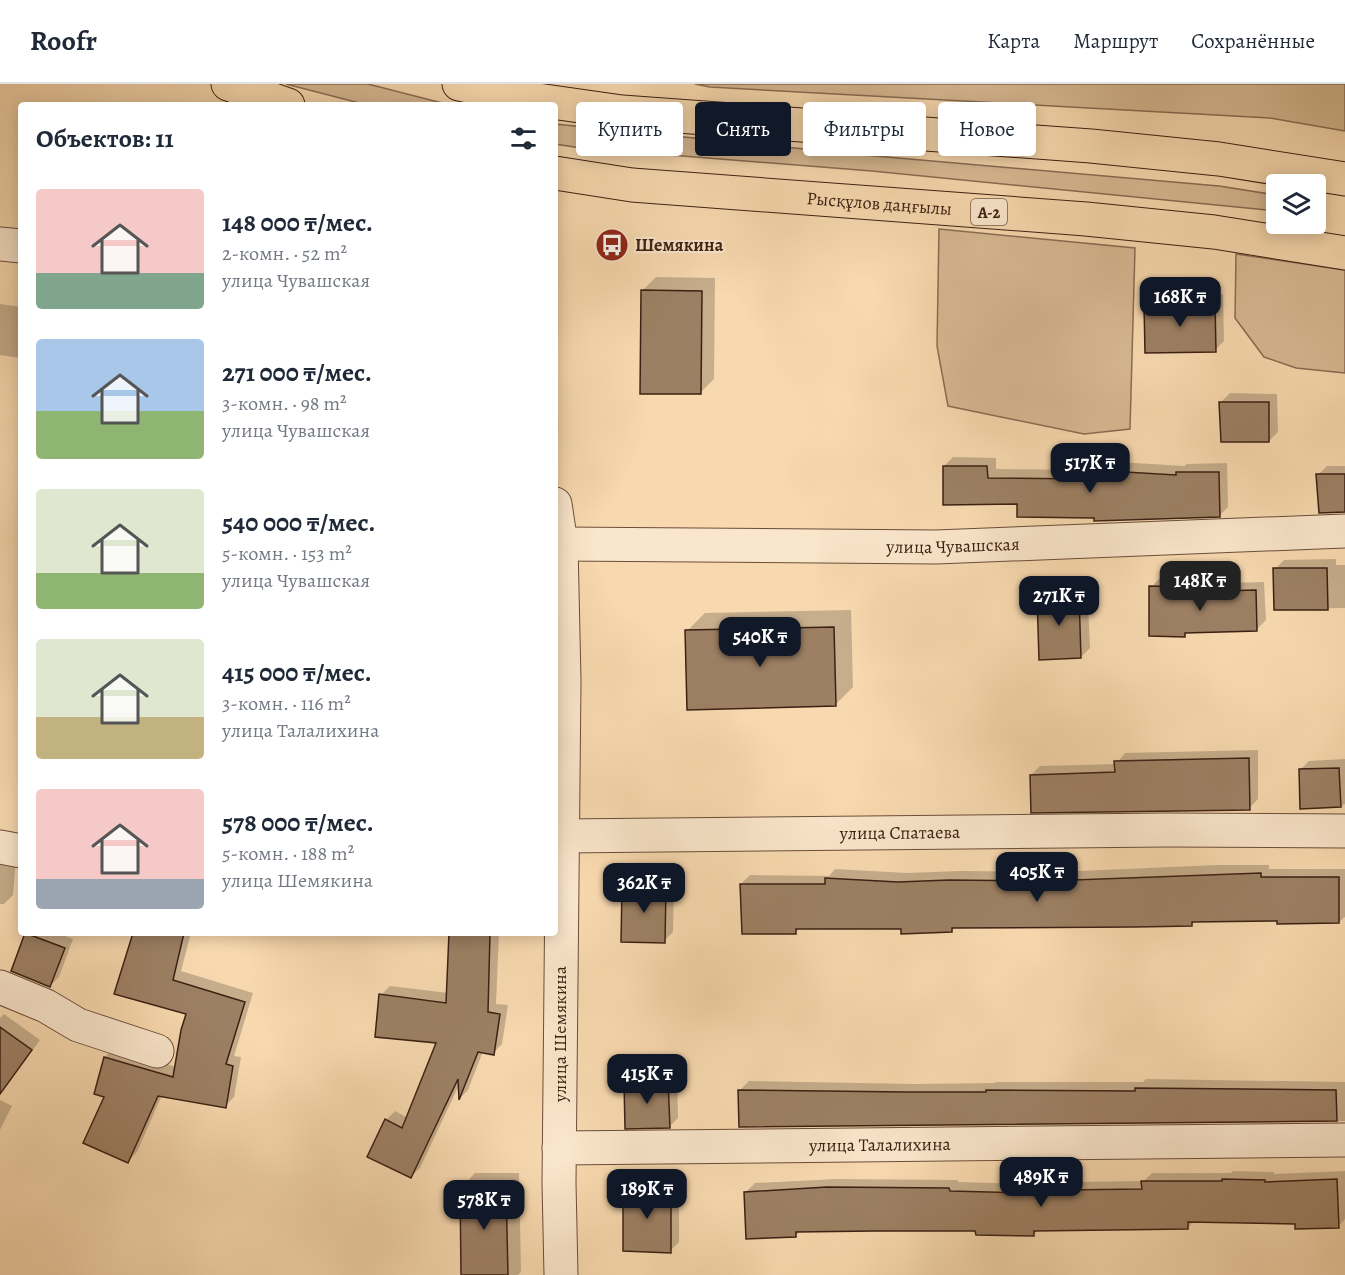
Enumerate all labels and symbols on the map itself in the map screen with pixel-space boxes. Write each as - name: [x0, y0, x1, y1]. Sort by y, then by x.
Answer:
- street label: Рысқұлов даңғылы: [806, 186, 953, 221]
- road number: A-2: [971, 199, 1007, 225]
- bus stop icon: Шемякина: [594, 227, 630, 263]
- place label: Шемякина: [635, 233, 724, 257]
- pin: 168K ₸: [1131, 277, 1229, 328]
- pin: 517K ₸: [1041, 443, 1139, 494]
- street label: улица Чувашская: [885, 532, 1020, 559]
- pin: 148K ₸: [1151, 561, 1249, 612]
- pin: 271K ₸: [1010, 576, 1108, 627]
- pin: 540K ₸: [711, 617, 809, 668]
- street label: улица Спатаева: [839, 820, 961, 845]
- pin: 405K ₸: [988, 852, 1086, 903]
- pin: 362K ₸: [595, 863, 693, 914]
- street label: улица Шемякина: [548, 965, 572, 1103]
- pin: 415K ₸: [598, 1054, 696, 1105]
- street label: улица Талалихина: [808, 1132, 952, 1157]
- pin: 489K ₸: [992, 1157, 1090, 1208]
- pin: 189K ₸: [598, 1169, 696, 1220]
- pin: 578K ₸: [435, 1180, 533, 1231]

